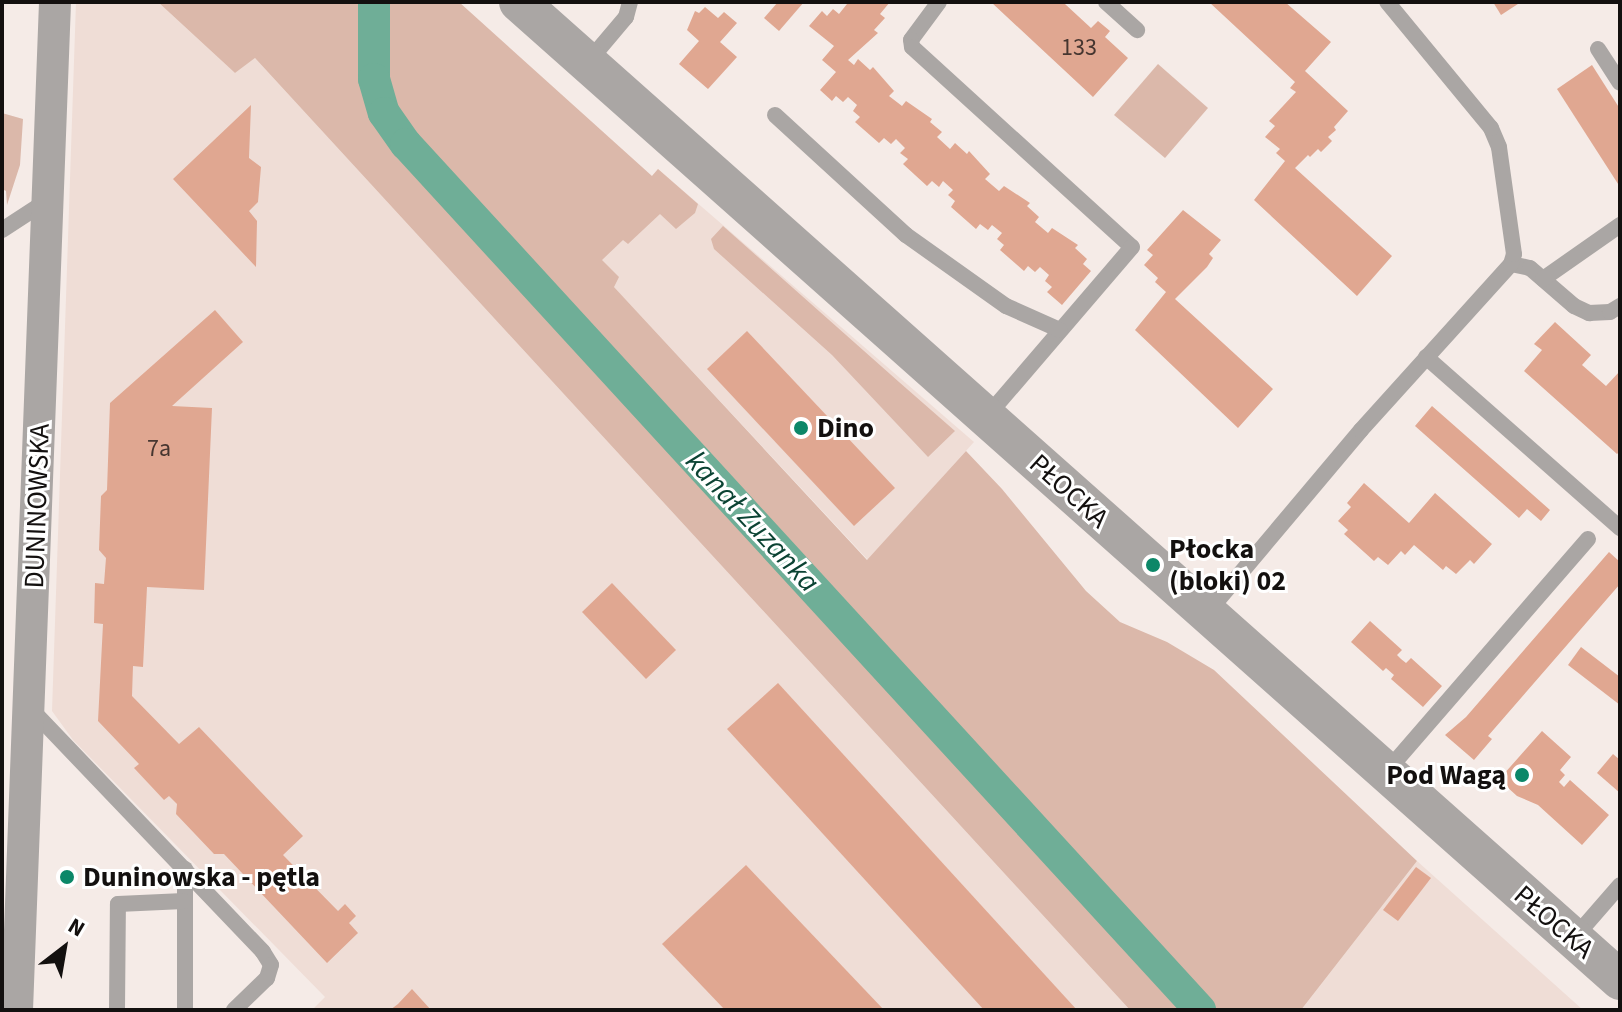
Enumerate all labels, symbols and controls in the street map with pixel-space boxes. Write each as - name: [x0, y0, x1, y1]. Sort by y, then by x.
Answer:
- house number: 133: [1061, 34, 1097, 62]
- place label: Dino: [817, 411, 874, 445]
- marker: Dino: [792, 419, 810, 437]
- street label: DUNINOWSKA: [17, 423, 57, 589]
- house number: 7a: [147, 435, 171, 463]
- water label: kanał Zuzanka: [677, 444, 827, 600]
- street label: PŁOCKA: [1023, 447, 1115, 535]
- place label: Płocka (bloki) 02: [1169, 532, 1286, 598]
- marker: Płocka (bloki) 02: [1144, 556, 1162, 574]
- place label: Pod Wagą: [1386, 758, 1506, 792]
- marker: Pod Wagą: [1513, 766, 1531, 784]
- place label: Duninowska - pętla: [83, 860, 320, 894]
- marker: Duninowska - pętla: [58, 868, 76, 886]
- street label: PŁOCKA: [1507, 878, 1601, 966]
- north arrow: [24, 908, 104, 988]
- text: N: [62, 910, 91, 945]

